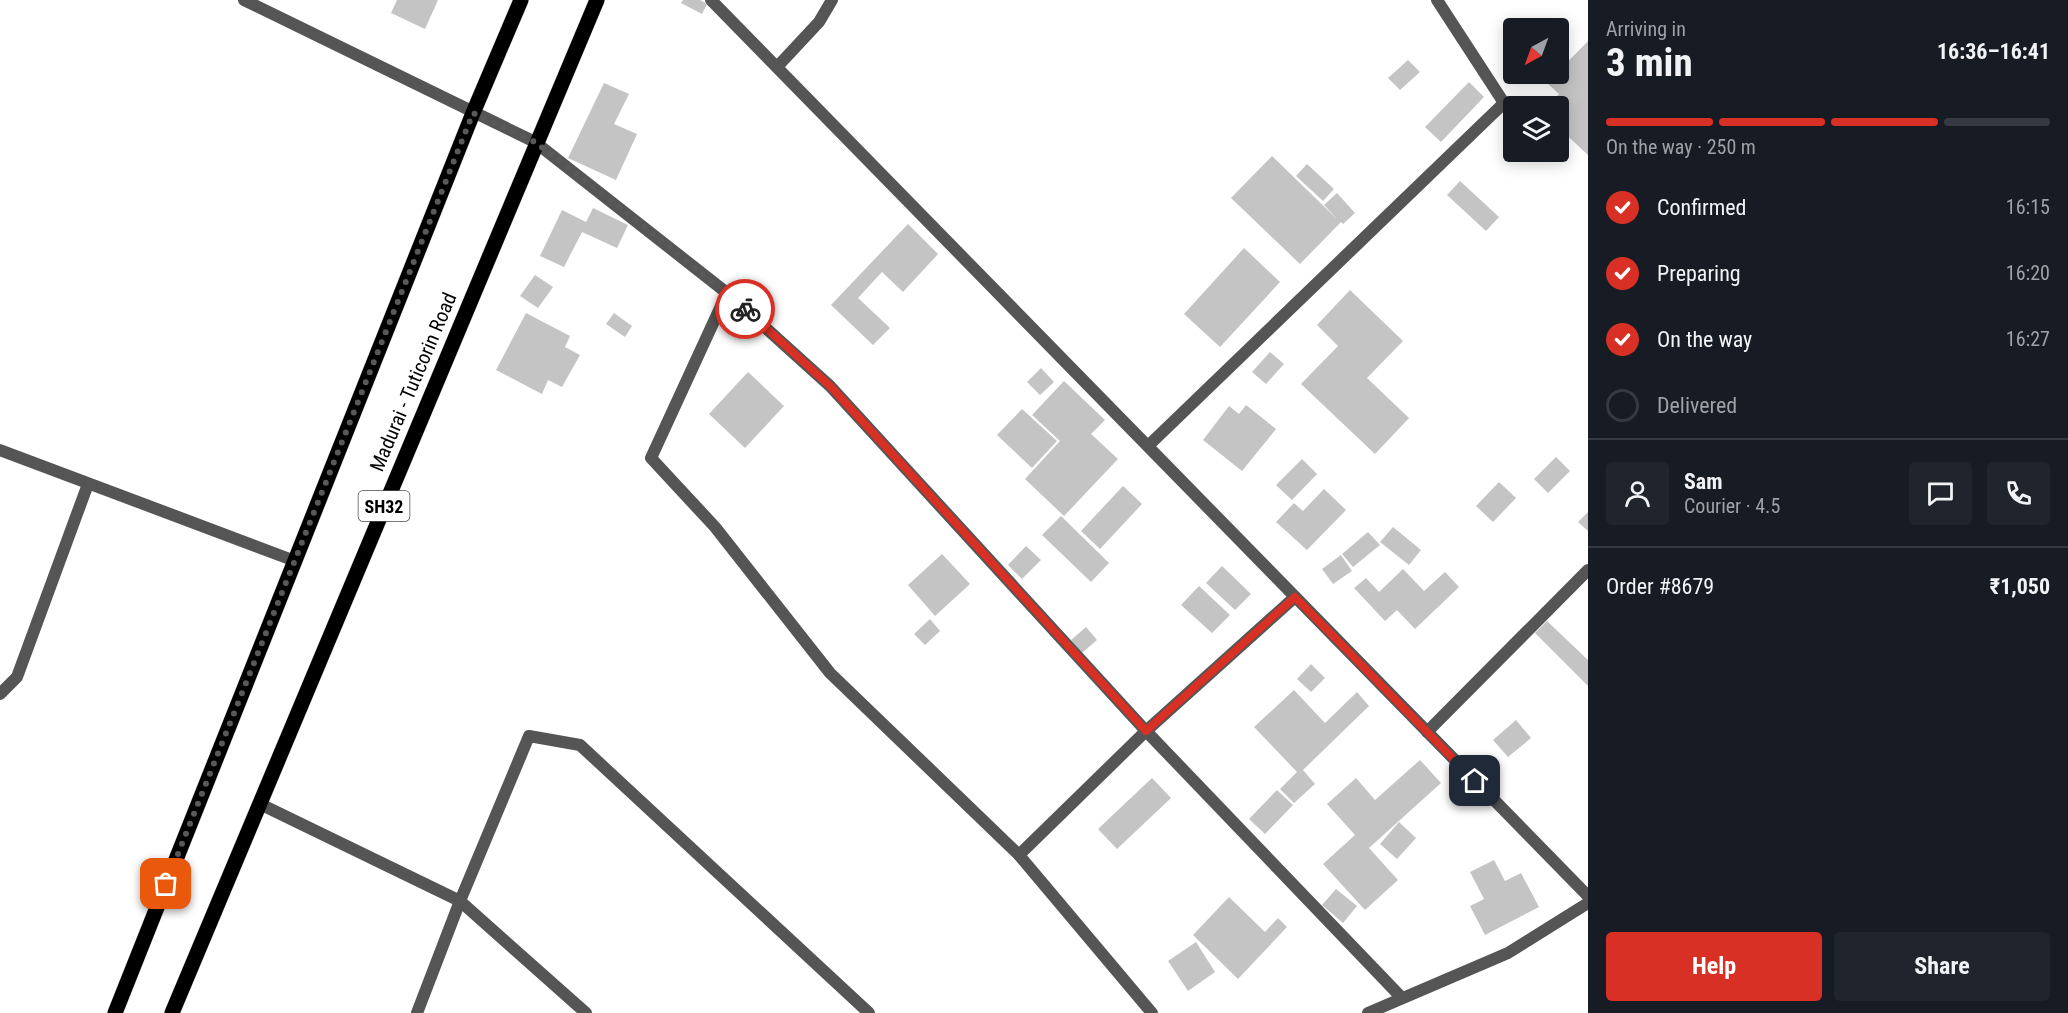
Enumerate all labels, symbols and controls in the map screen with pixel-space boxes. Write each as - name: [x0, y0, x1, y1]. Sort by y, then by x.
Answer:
- text: Arriving in: [1606, 17, 1686, 41]
- north arrow: [1503, 18, 1569, 84]
- map controls: [1503, 18, 1569, 162]
- text: 16:36–16:41: [1937, 39, 2050, 64]
- text: 3 min: [1606, 40, 1693, 86]
- button: layers: [1503, 96, 1569, 162]
- text: On the way · 250 m: [1606, 135, 1756, 159]
- icon: check: [1606, 191, 1639, 224]
- text: Confirmed: [1657, 195, 1746, 220]
- text: 16:15: [2006, 195, 2050, 219]
- icon: check: [1606, 257, 1639, 290]
- text: Preparing: [1657, 261, 1741, 286]
- text: 16:20: [2006, 261, 2050, 285]
- courier: [715, 279, 775, 339]
- street label: Madurai - Tuticorin Road: [364, 289, 462, 475]
- icon: bike: [729, 293, 762, 326]
- icon: check: [1606, 323, 1639, 356]
- text: On the way: [1657, 327, 1752, 352]
- text: 16:27: [2006, 327, 2050, 351]
- text: Delivered: [1657, 393, 1737, 418]
- button: person: [1606, 462, 1669, 525]
- button: chat: [1909, 462, 1972, 525]
- button: phone: [1987, 462, 2050, 525]
- text: Sam: [1684, 469, 1723, 494]
- road number: SH32: [358, 491, 410, 521]
- text: Courier · 4.5: [1684, 494, 1780, 518]
- text: Order #8679: [1606, 574, 1714, 599]
- text: ₹1,050: [1990, 574, 2050, 599]
- pin: [1449, 755, 1500, 806]
- icon: home: [1458, 764, 1491, 797]
- pin: [140, 858, 191, 909]
- icon: bag: [149, 867, 182, 900]
- button: Help: [1606, 932, 1822, 1001]
- button: Share: [1834, 932, 2050, 1001]

